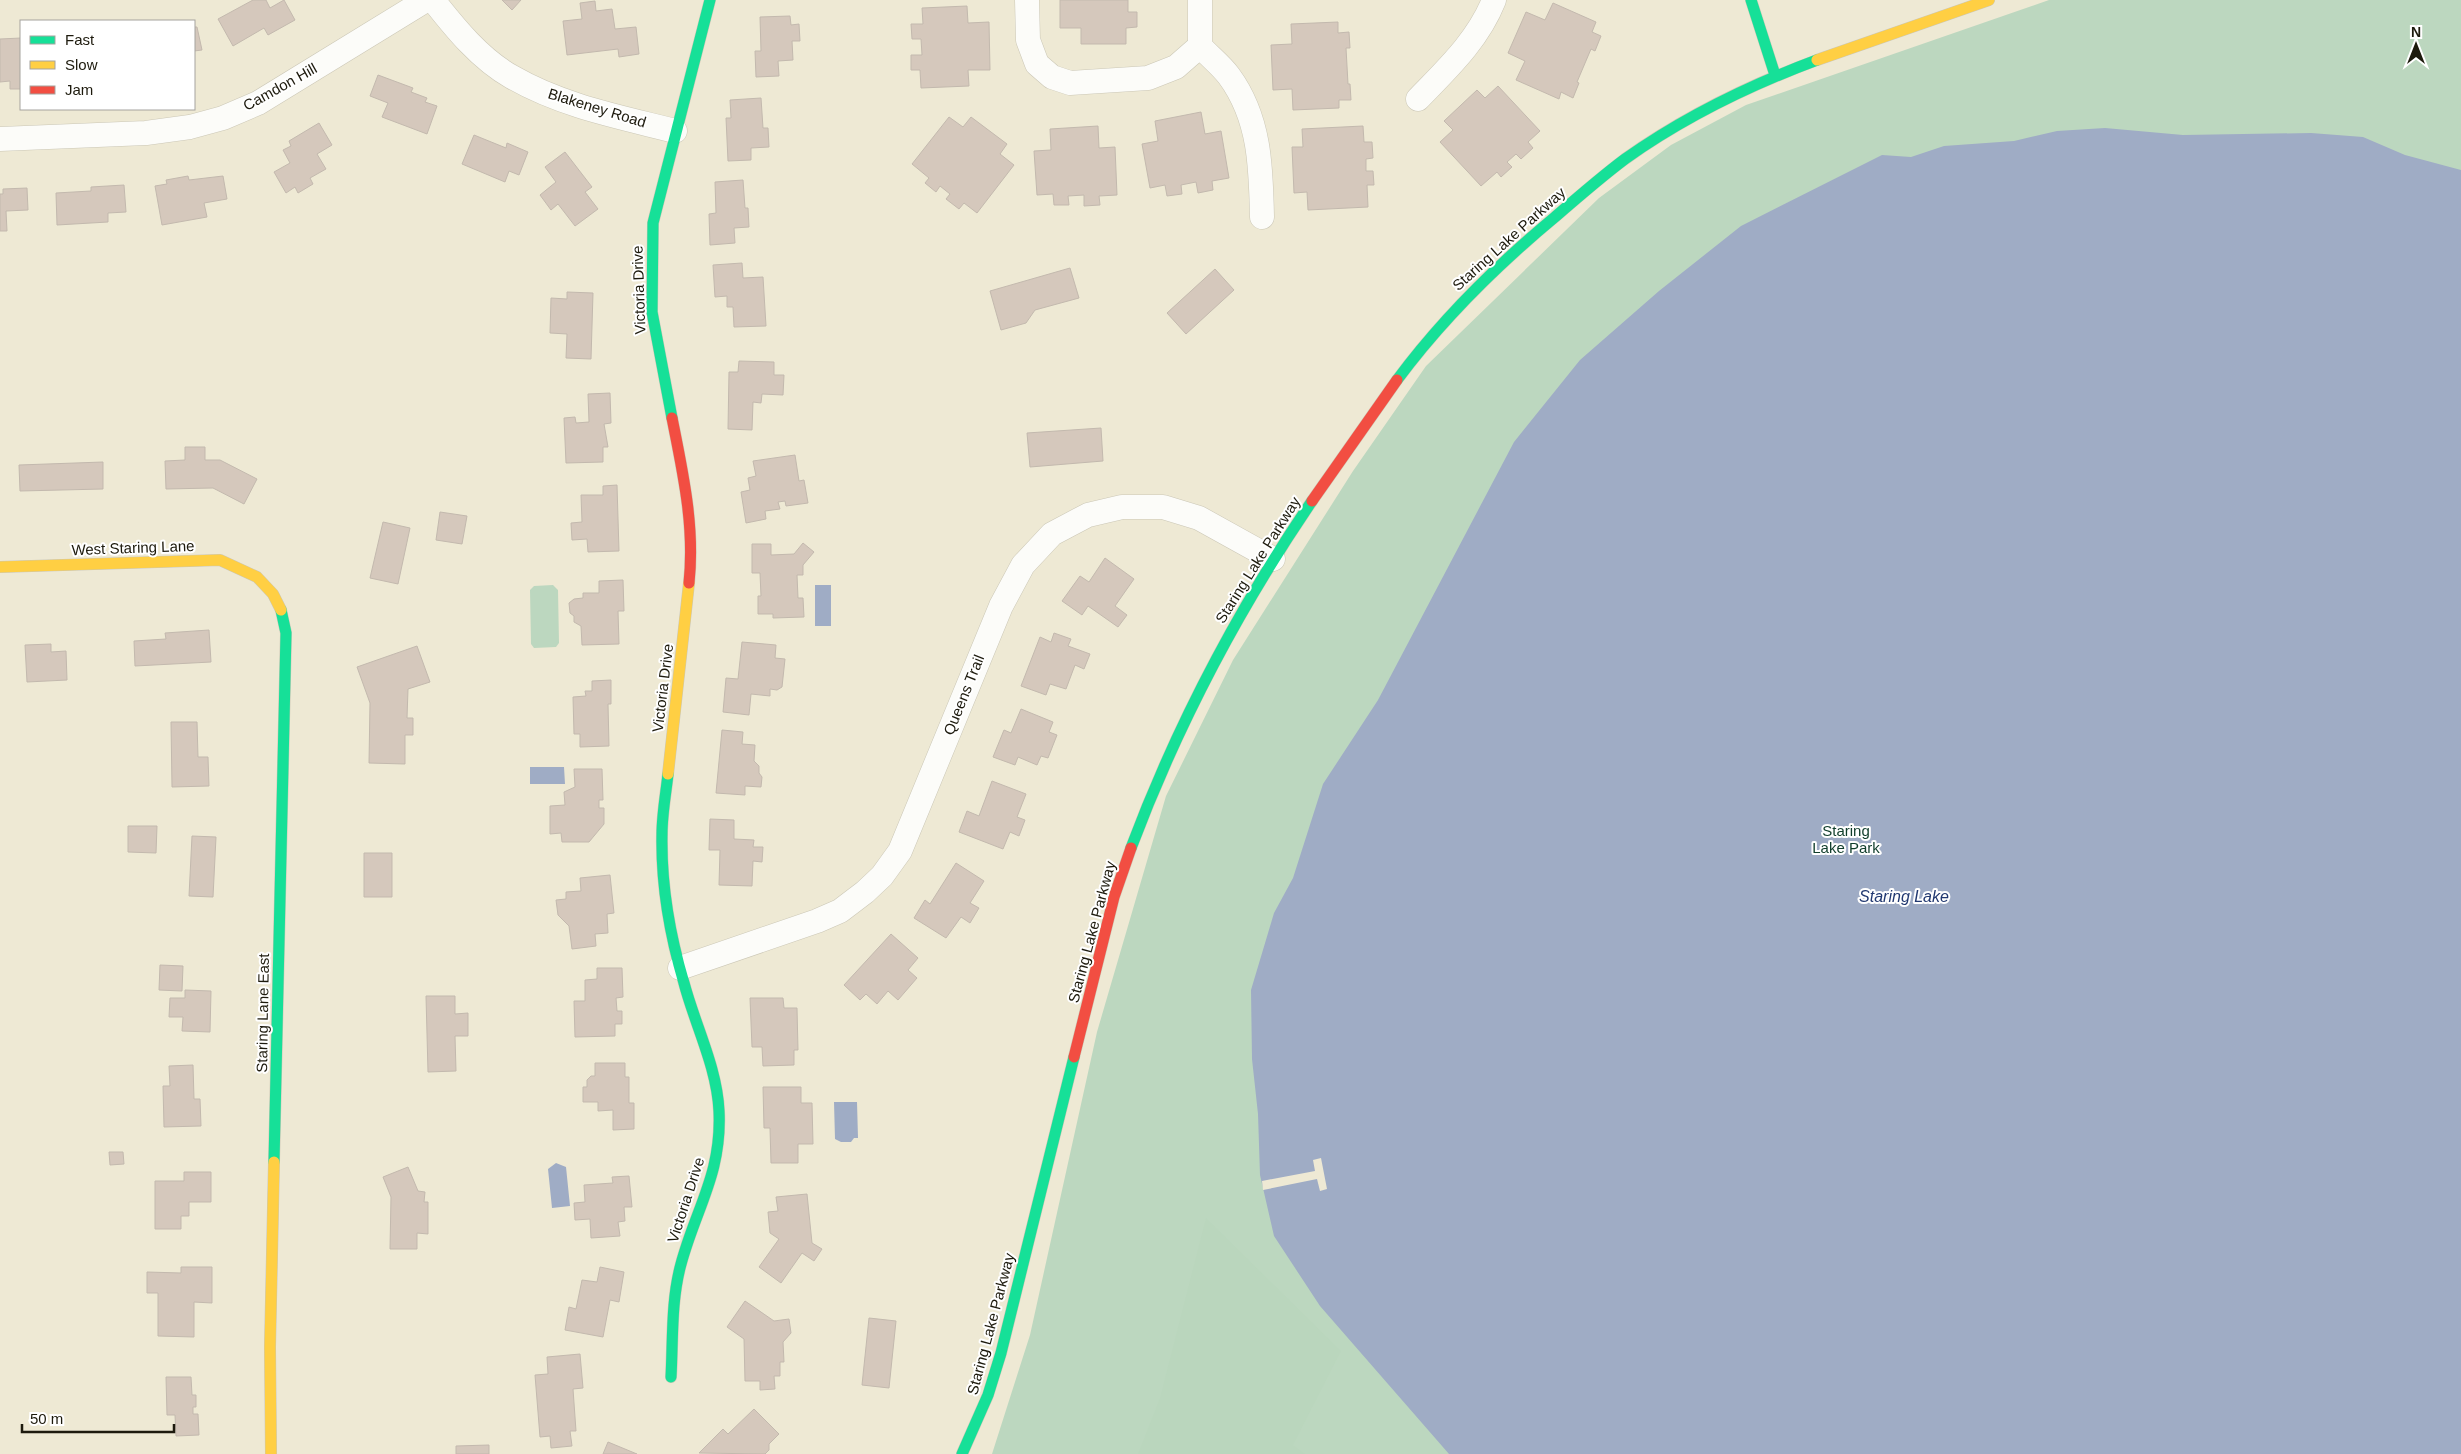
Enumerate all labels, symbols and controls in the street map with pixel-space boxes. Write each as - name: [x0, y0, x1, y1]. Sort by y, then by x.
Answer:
- legend: [20, 20, 195, 110]
- north arrow: [2391, 20, 2441, 70]
- text: N: [2411, 24, 2421, 40]
- text: Fast: [65, 31, 95, 48]
- text: Slow: [65, 56, 98, 73]
- street label: Camdon Hill: [240, 59, 320, 114]
- text: Jam: [65, 81, 93, 98]
- street label: Blakeney Road: [546, 85, 648, 131]
- street label: Staring Lake Parkway: [1449, 183, 1569, 294]
- street label: Victoria Drive: [628, 245, 649, 335]
- street label: Staring Lake Parkway: [1212, 493, 1304, 626]
- street label: West Staring Lane: [71, 537, 195, 558]
- street label: Victoria Drive: [649, 643, 676, 733]
- street label: Queens Trail: [940, 652, 987, 737]
- park label: Staring Lake Park: [1812, 822, 1880, 856]
- street label: Staring Lake Parkway: [1064, 859, 1119, 1005]
- water label: Staring Lake: [1859, 888, 1949, 905]
- street label: Staring Lane East: [253, 952, 272, 1073]
- street label: Victoria Drive: [664, 1155, 707, 1245]
- street label: Staring Lake Parkway: [963, 1251, 1018, 1397]
- scale bar: [22, 1402, 175, 1434]
- text: 50 m: [30, 1410, 63, 1427]

